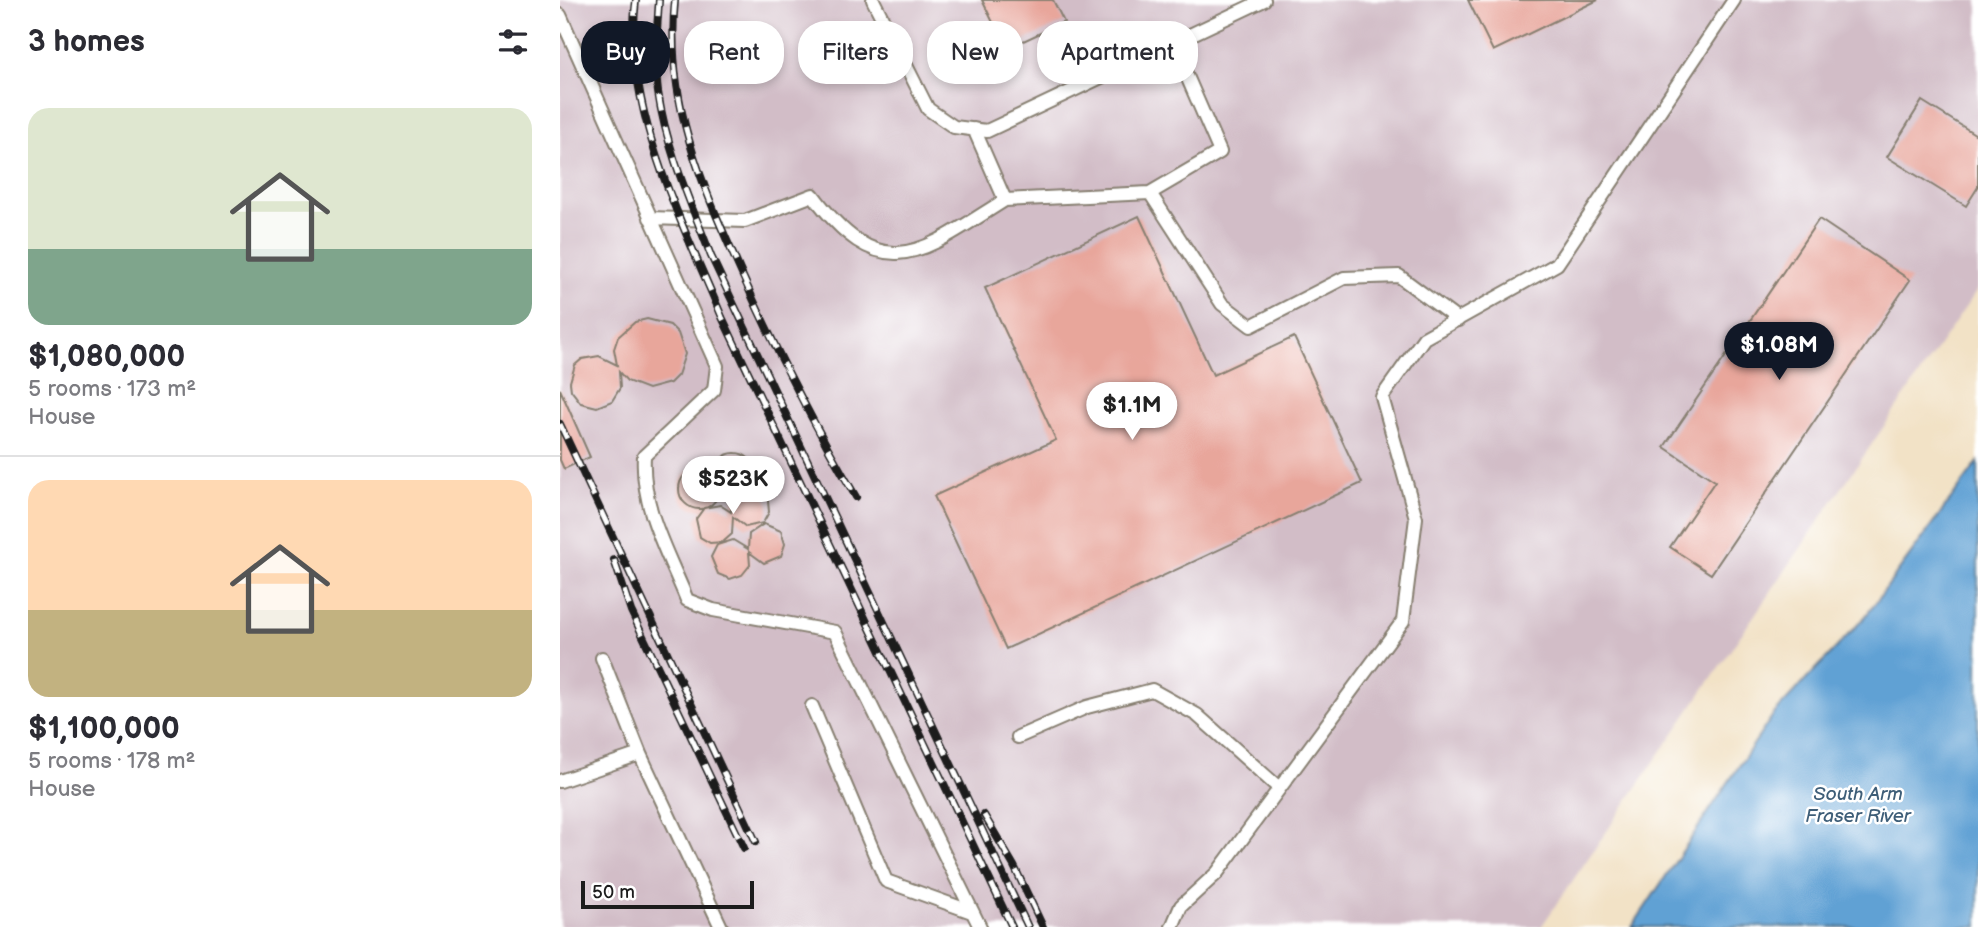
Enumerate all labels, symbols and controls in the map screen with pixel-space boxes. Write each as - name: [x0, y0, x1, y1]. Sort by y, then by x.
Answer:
- chip: Buy: [581, 21, 670, 84]
- chip: Rent: [684, 21, 784, 84]
- chip: Filters: [798, 21, 913, 84]
- chip: New: [927, 21, 1023, 84]
- chip: Apartment: [1037, 21, 1198, 84]
- icon: filters: [494, 23, 532, 61]
- text: 3 homes: [28, 24, 145, 60]
- icon: home: [217, 154, 343, 280]
- pin: $1.08M: [1722, 322, 1836, 382]
- text: $1.08M: [1740, 331, 1818, 359]
- text: $1,080,000: [28, 339, 185, 375]
- text: 5 rooms · 173 m²: [28, 375, 196, 403]
- pin: $1.1M: [1083, 382, 1181, 442]
- text: $1.1M: [1102, 391, 1162, 419]
- text: House: [28, 403, 95, 431]
- pin: $523K: [684, 456, 782, 516]
- text: $523K: [698, 465, 768, 493]
- icon: home: [217, 526, 343, 652]
- text: $1,100,000: [28, 711, 180, 747]
- text: 5 rooms · 178 m²: [28, 747, 196, 775]
- text: House: [28, 775, 95, 803]
- water label: South Arm Fraser River: [1805, 783, 1912, 828]
- scale bar: [581, 878, 754, 910]
- text: 50 m: [592, 881, 635, 904]

